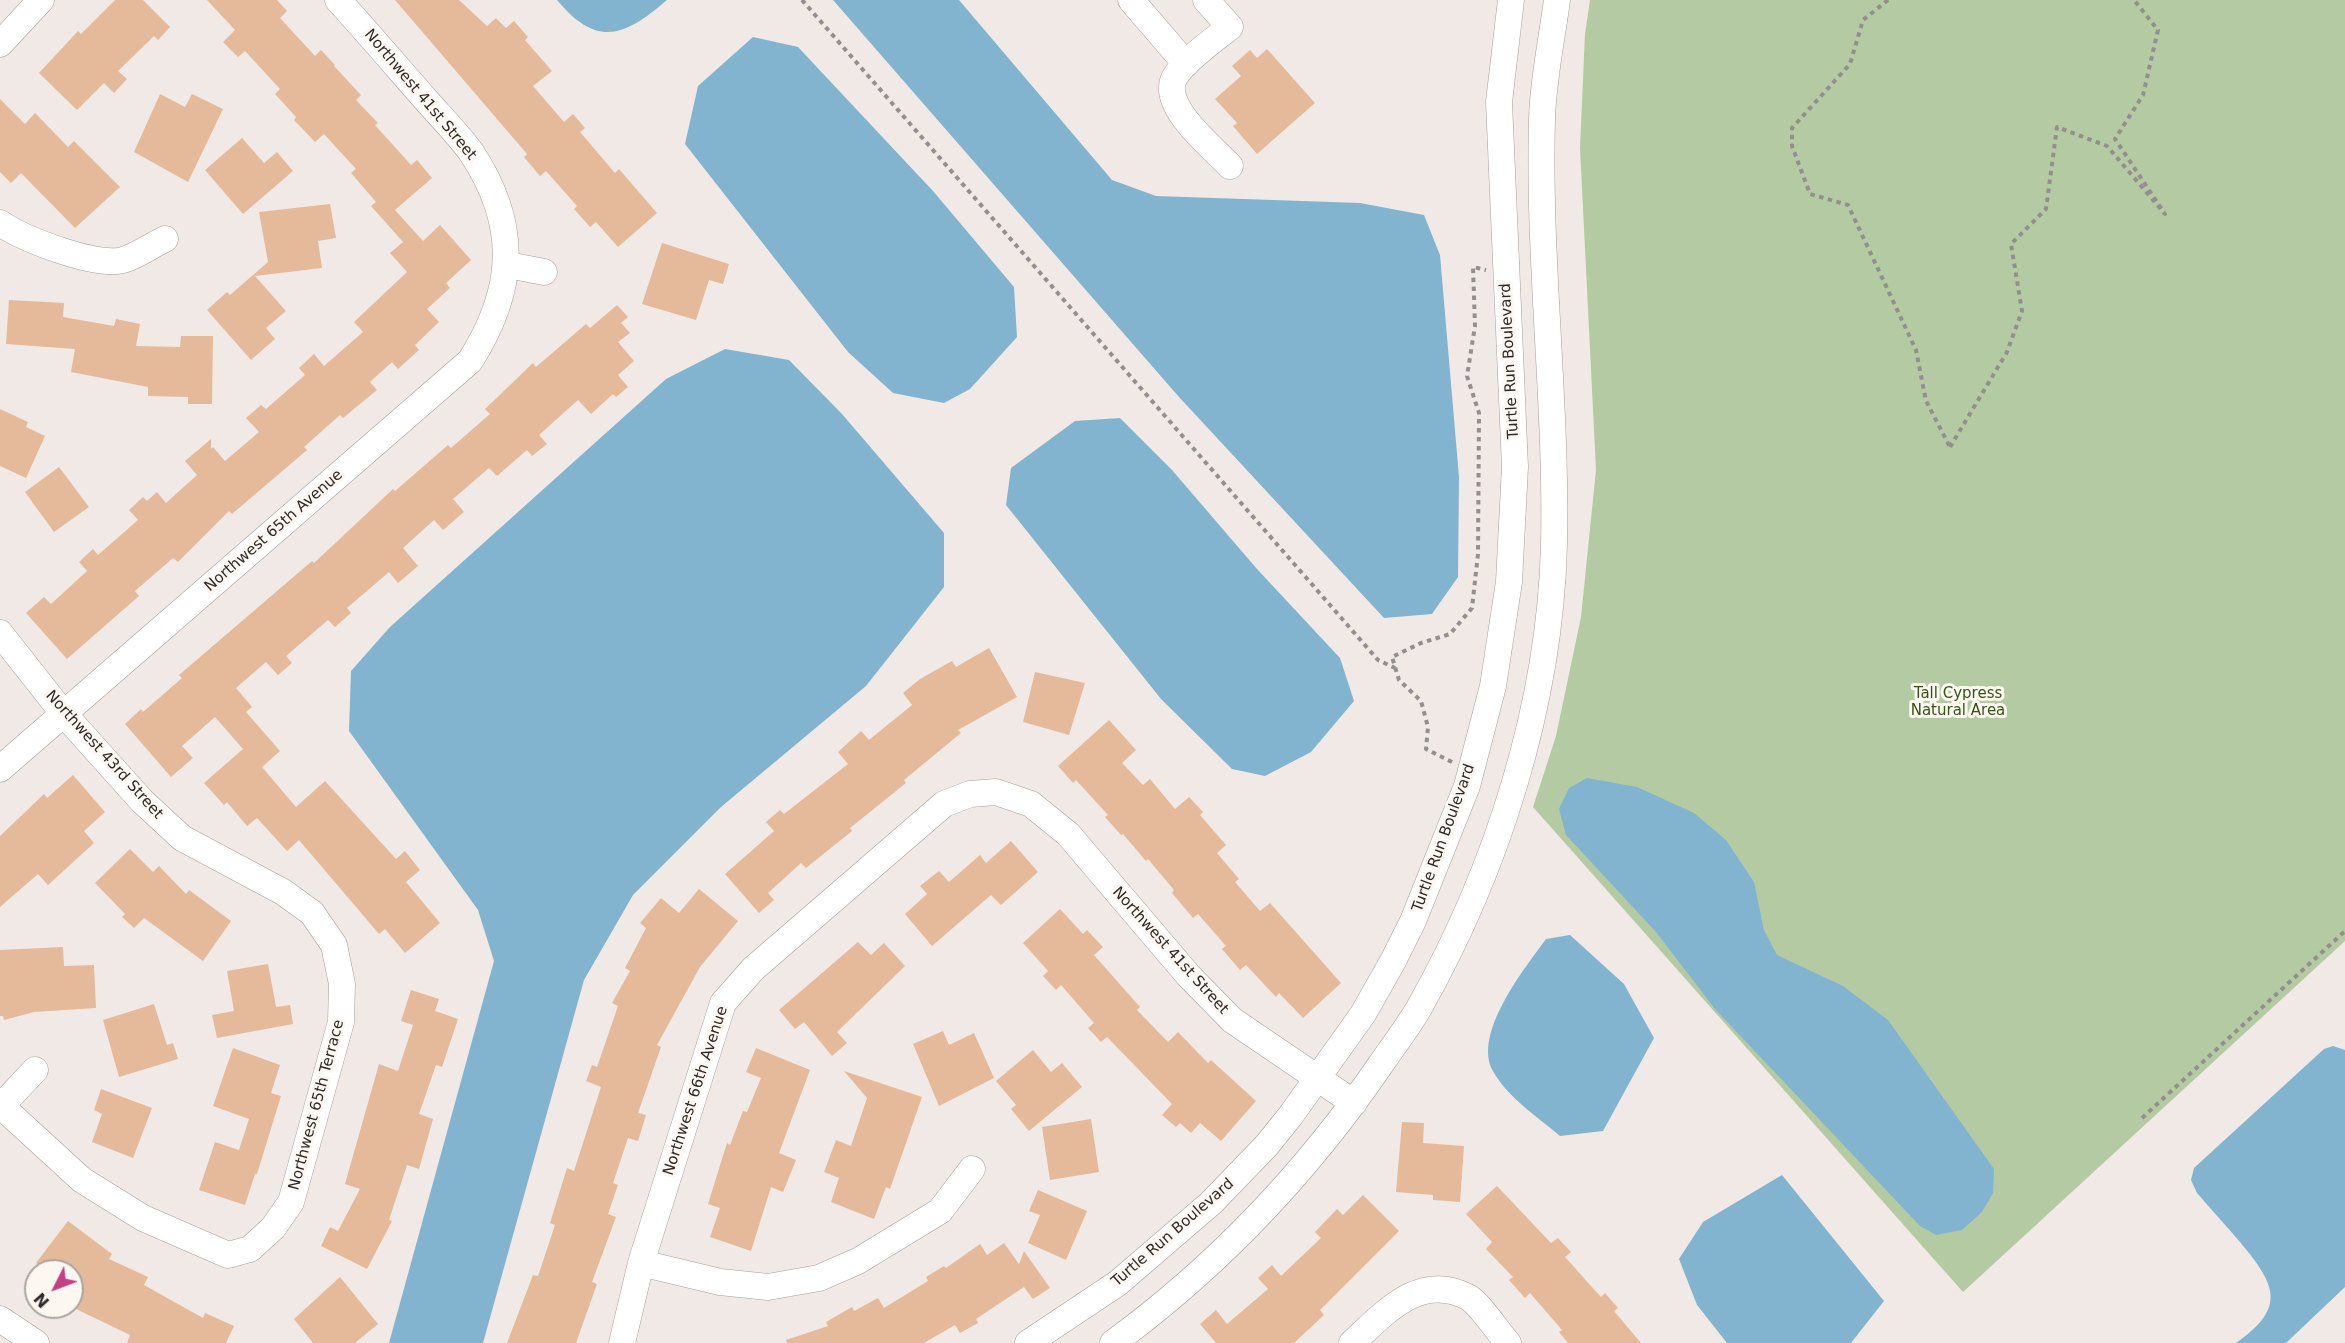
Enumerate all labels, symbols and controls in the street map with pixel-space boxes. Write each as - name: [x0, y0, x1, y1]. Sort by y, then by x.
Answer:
- street label: Northwest 41st Street: [360, 26, 480, 164]
- street label: Turtle Run Boulevard: [1497, 283, 1523, 439]
- street label: Northwest 65th Avenue: [201, 466, 347, 596]
- park label: Tall Cypress Natural Area: [1911, 685, 2005, 720]
- street label: Northwest 43rd Street: [42, 687, 166, 823]
- street label: Turtle Run Boulevard: [1409, 762, 1479, 914]
- street label: Northwest 41st Street: [1108, 884, 1232, 1018]
- street label: Northwest 66th Avenue: [660, 1004, 732, 1178]
- street label: Northwest 65th Terrace: [286, 1018, 348, 1192]
- street label: Turtle Run Boulevard: [1108, 1175, 1238, 1291]
- north arrow: [24, 1259, 84, 1319]
- text: N: [30, 1289, 53, 1311]

